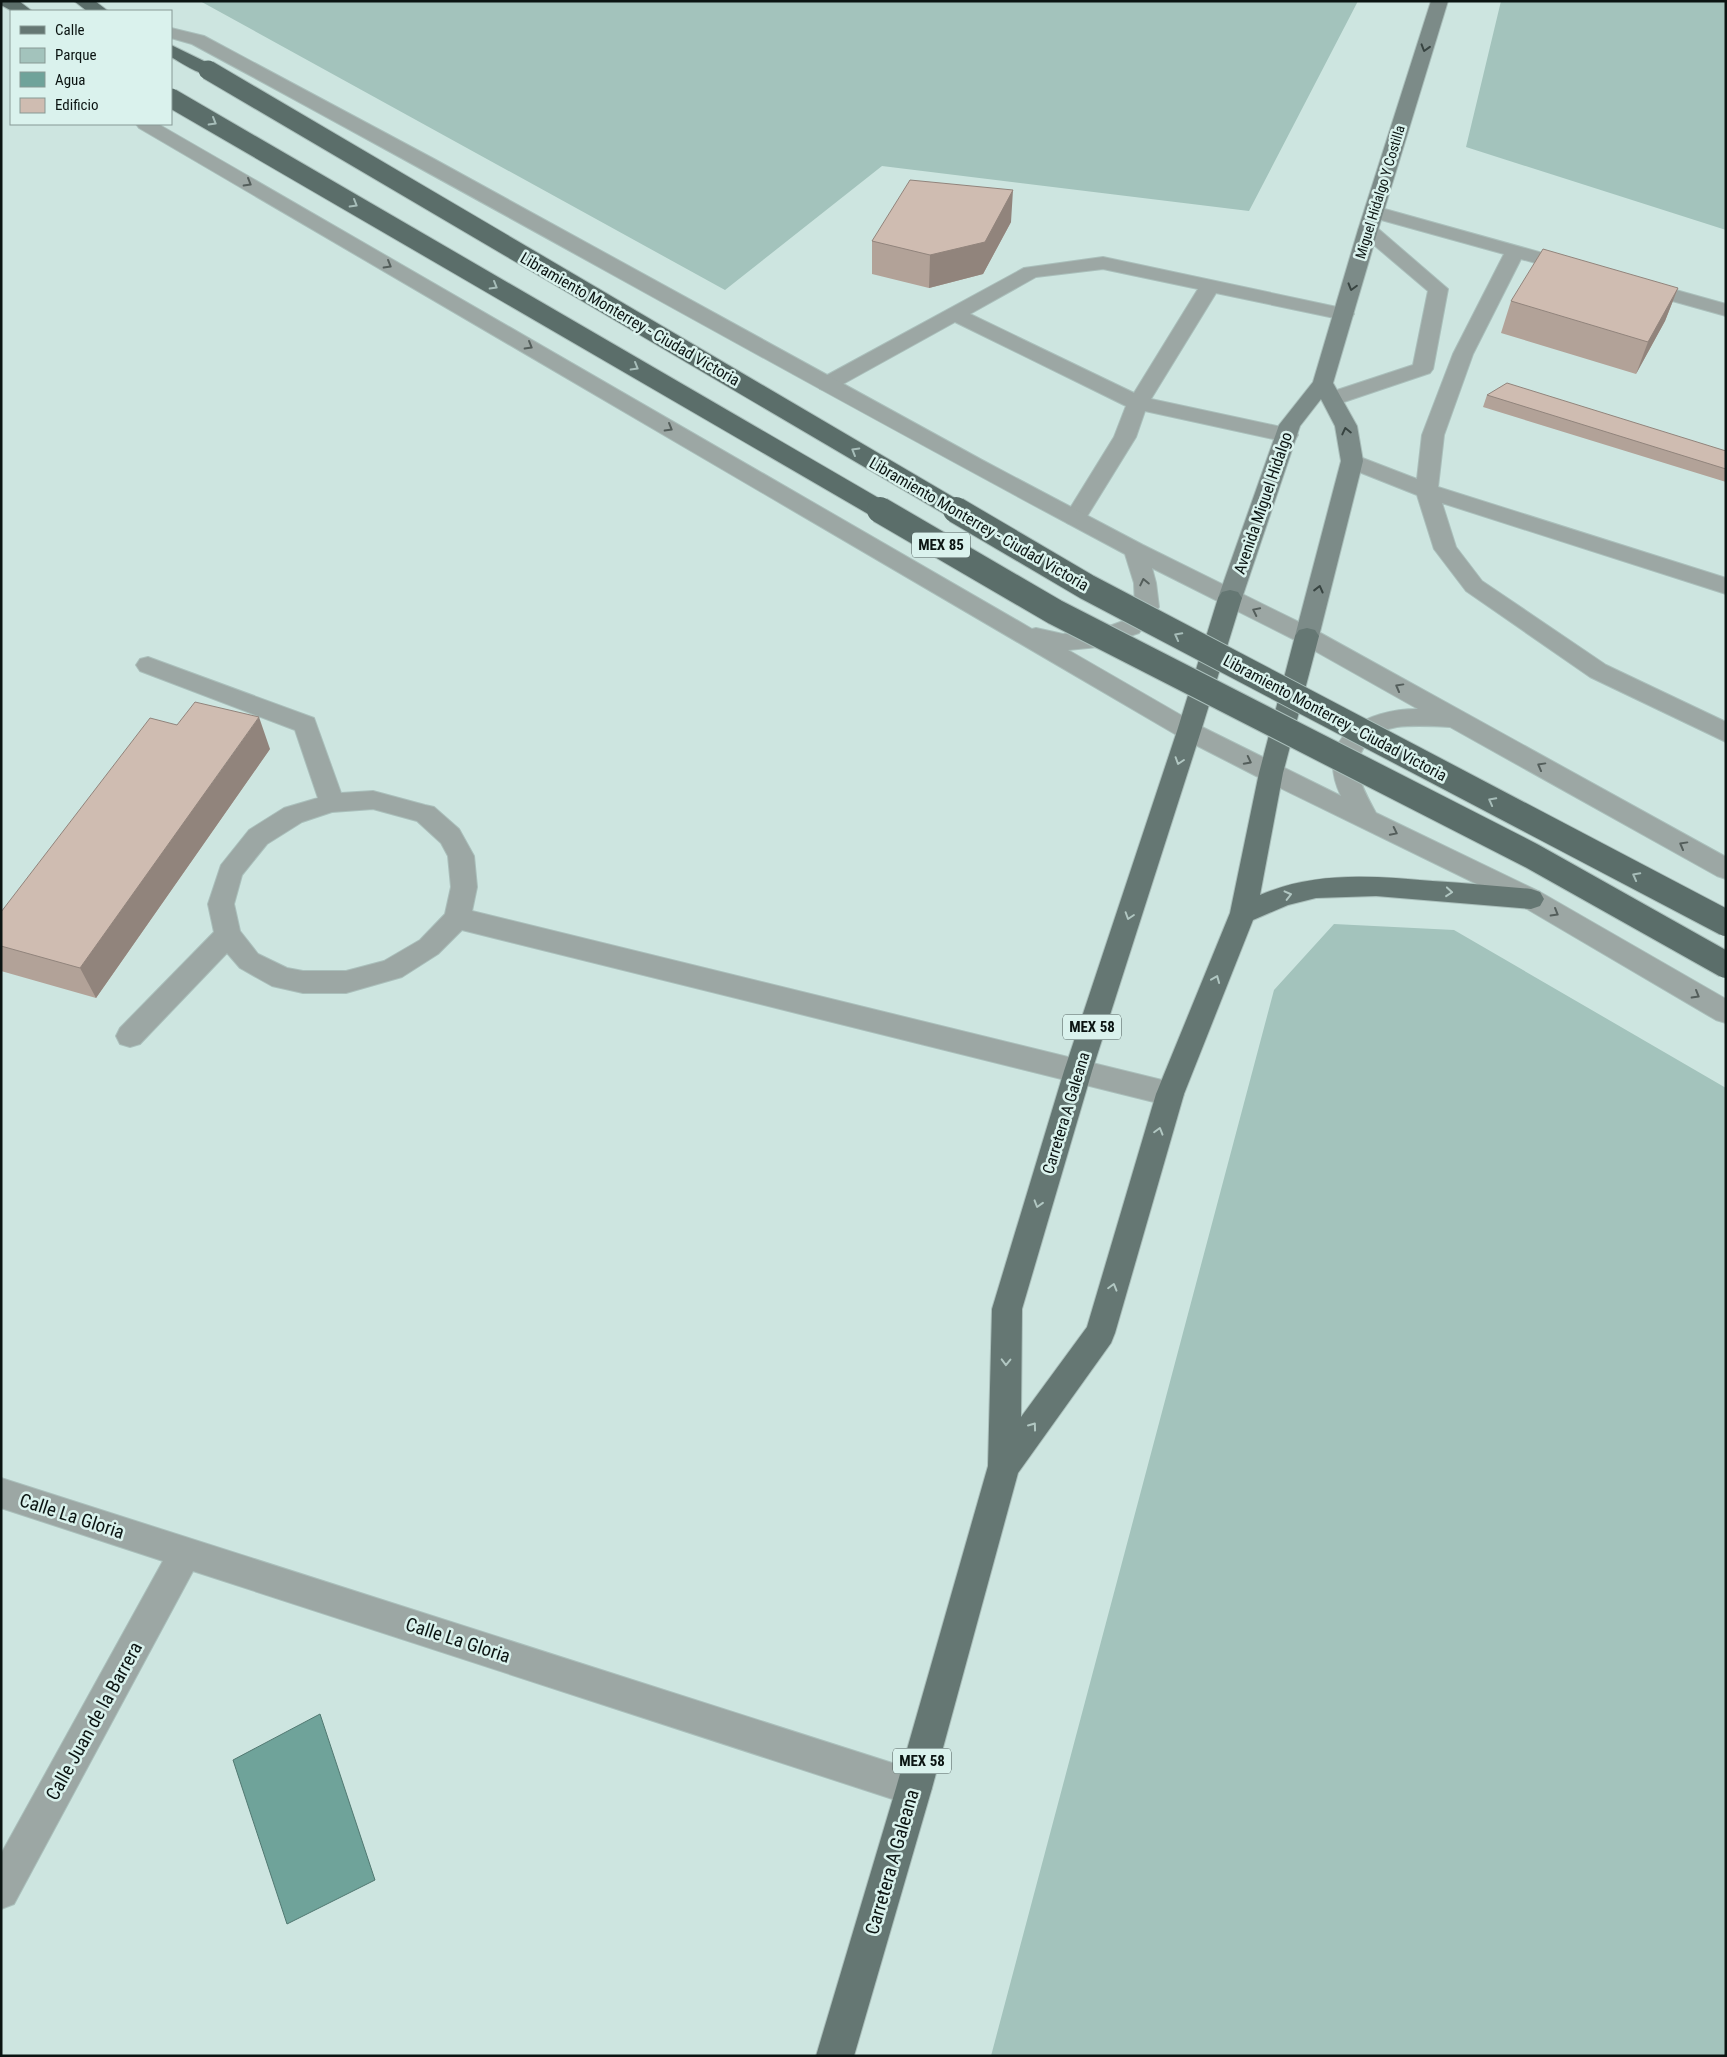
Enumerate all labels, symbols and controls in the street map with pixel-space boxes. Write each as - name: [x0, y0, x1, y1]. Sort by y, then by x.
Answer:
- legend: [10, 10, 172, 125]
- text: Calle: [55, 21, 85, 39]
- one-way arrow: [1421, 43, 1431, 51]
- text: Parque: [55, 46, 97, 64]
- text: Agua: [55, 71, 85, 89]
- text: Edificio: [55, 96, 98, 114]
- one-way arrow: [208, 116, 217, 126]
- street label: Miguel Hidalgo Y Costilla: [1352, 123, 1408, 261]
- one-way arrow: [242, 177, 251, 187]
- one-way arrow: [348, 197, 357, 207]
- street label: Libramiento Monterrey - Ciudad Victoria: [517, 248, 743, 390]
- one-way arrow: [383, 258, 392, 268]
- one-way arrow: [489, 279, 498, 289]
- one-way arrow: [1347, 282, 1357, 290]
- one-way arrow: [524, 340, 533, 350]
- one-way arrow: [629, 361, 638, 371]
- one-way arrow: [664, 422, 673, 432]
- one-way arrow: [1342, 426, 1352, 435]
- street label: Avenida Miguel Hidalgo: [1230, 430, 1296, 576]
- one-way arrow: [851, 447, 860, 457]
- street label: Libramiento Monterrey - Ciudad Victoria: [866, 453, 1092, 595]
- road number: MEX 85: [912, 532, 970, 558]
- one-way arrow: [1139, 577, 1150, 586]
- one-way arrow: [1313, 584, 1324, 593]
- one-way arrow: [1252, 607, 1261, 617]
- one-way arrow: [1174, 632, 1183, 642]
- street label: Libramiento Monterrey - Ciudad Victoria: [1220, 651, 1450, 785]
- one-way arrow: [1396, 683, 1405, 693]
- one-way arrow: [1243, 755, 1252, 765]
- one-way arrow: [1175, 757, 1185, 765]
- one-way arrow: [1538, 762, 1547, 772]
- one-way arrow: [1489, 797, 1498, 807]
- one-way arrow: [1389, 826, 1398, 837]
- one-way arrow: [1680, 841, 1689, 851]
- one-way arrow: [1632, 872, 1641, 882]
- one-way arrow: [1446, 886, 1454, 897]
- one-way arrow: [1284, 890, 1292, 901]
- one-way arrow: [1550, 907, 1559, 917]
- one-way arrow: [1125, 911, 1135, 920]
- one-way arrow: [1210, 975, 1220, 984]
- one-way arrow: [1690, 988, 1699, 998]
- road number: MEX 58: [1063, 1014, 1121, 1040]
- street label: Carretera A Galeana: [1038, 1050, 1094, 1176]
- one-way arrow: [1153, 1127, 1163, 1136]
- one-way arrow: [1034, 1200, 1044, 1208]
- one-way arrow: [1108, 1283, 1118, 1292]
- one-way arrow: [1001, 1359, 1011, 1367]
- one-way arrow: [1027, 1422, 1036, 1432]
- street label: Calle La Gloria: [17, 1488, 127, 1544]
- street label: Calle La Gloria: [403, 1612, 513, 1668]
- street label: Calle Juan de la Barrera: [41, 1638, 147, 1804]
- road number: MEX 58: [893, 1748, 951, 1774]
- street label: Carretera A Galeana: [860, 1787, 924, 1937]

